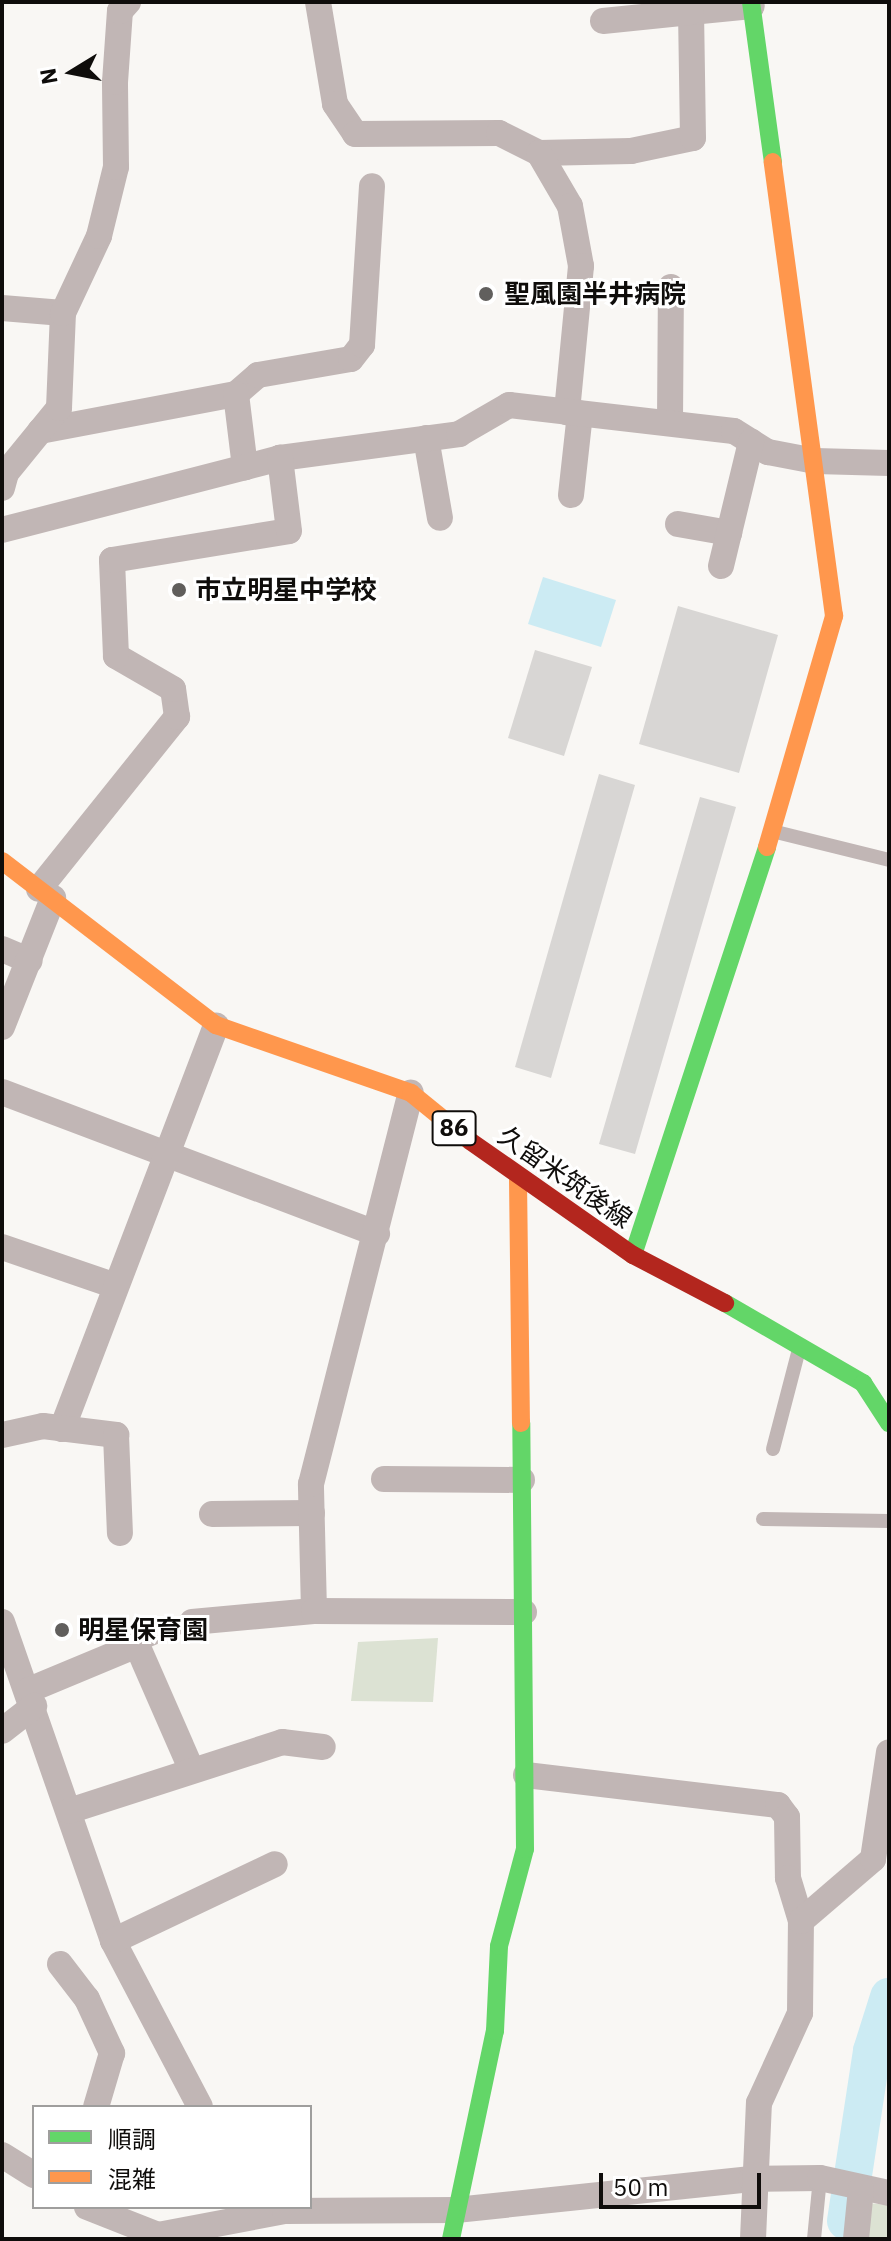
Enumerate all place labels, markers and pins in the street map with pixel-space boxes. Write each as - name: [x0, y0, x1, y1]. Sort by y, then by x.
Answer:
- place label: 聖風園半井病院: [504, 278, 686, 310]
- marker: 聖風園半井病院: [475, 283, 497, 305]
- place label: 市立明星中学校: [195, 574, 377, 606]
- marker: 市立明星中学校: [170, 581, 188, 599]
- place label: 明星保育園: [78, 1614, 208, 1646]
- marker: 明星保育園: [53, 1621, 71, 1639]

